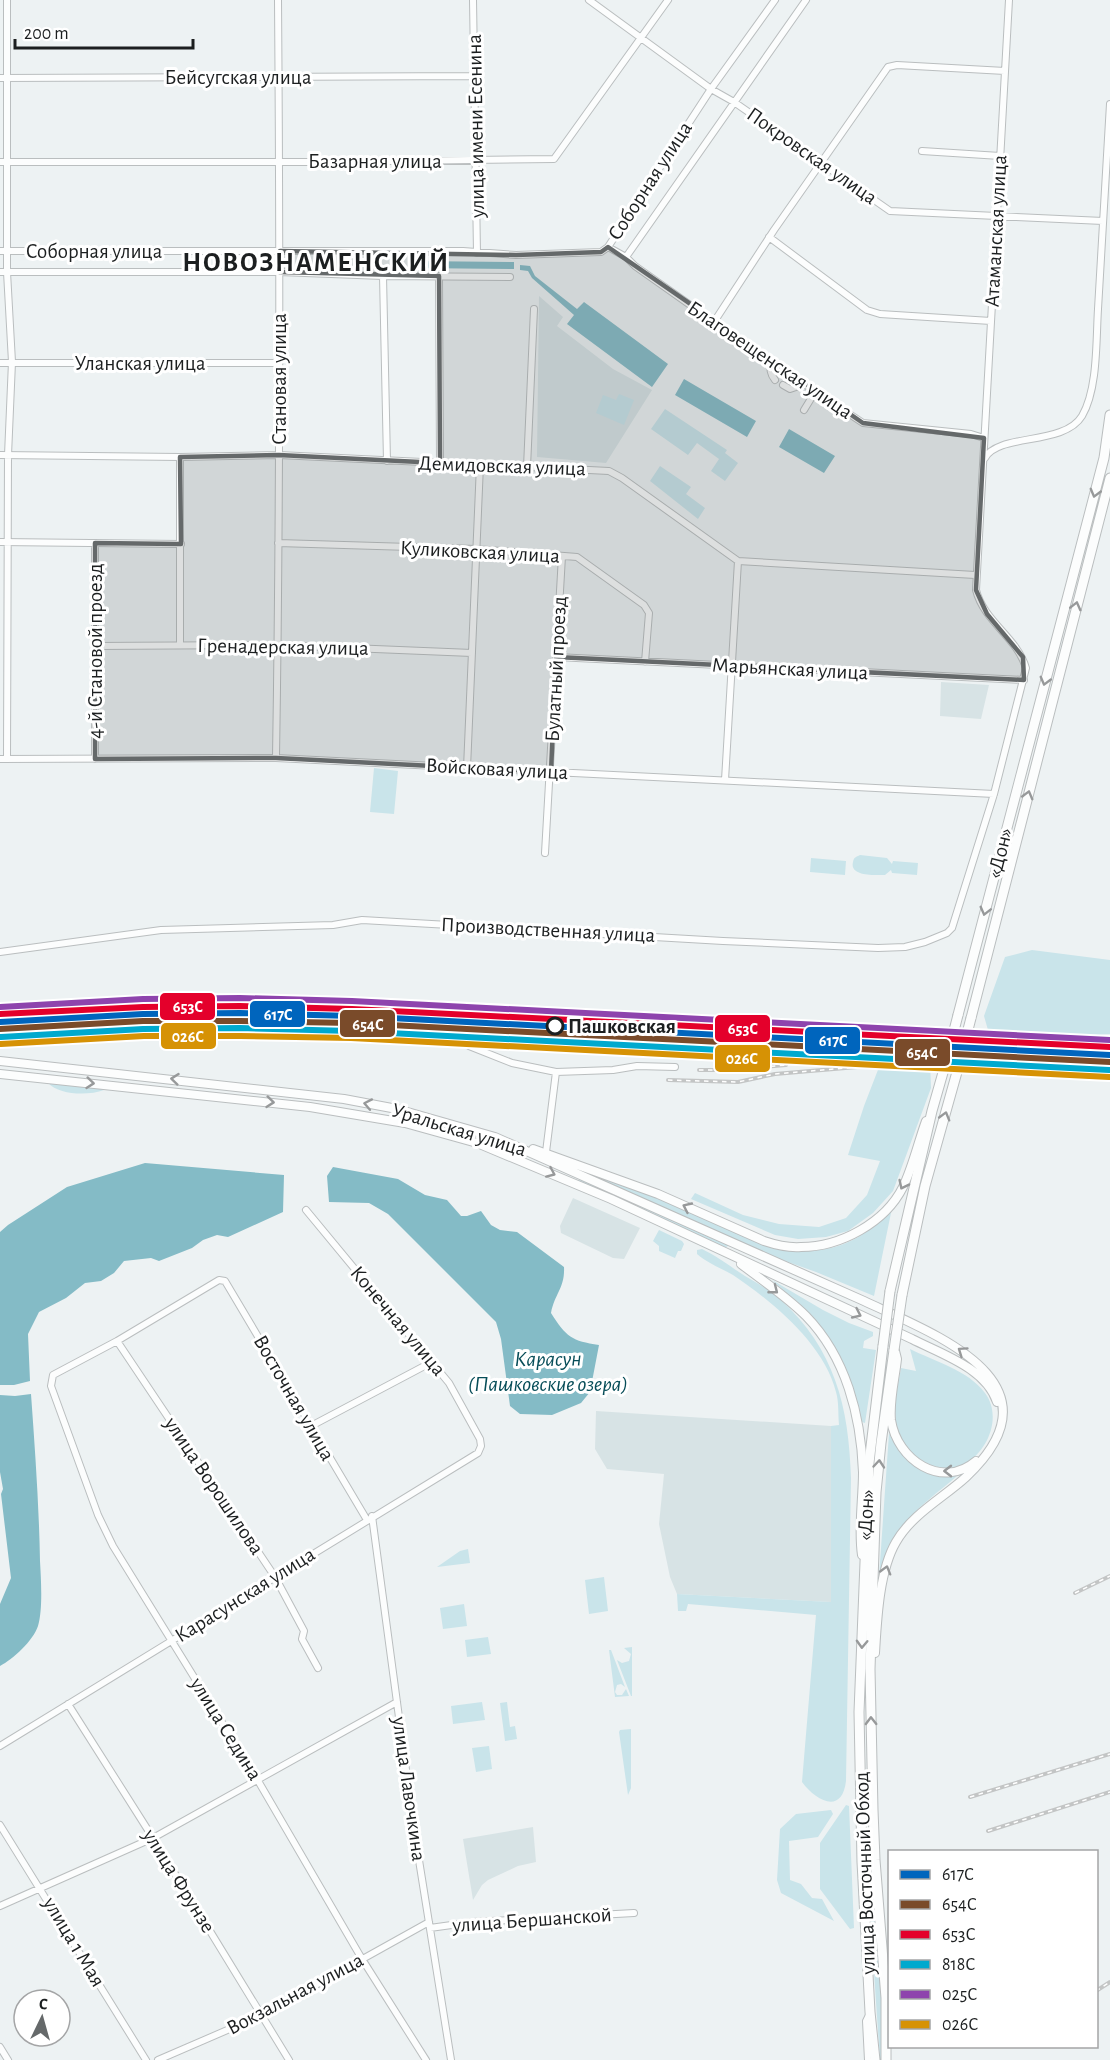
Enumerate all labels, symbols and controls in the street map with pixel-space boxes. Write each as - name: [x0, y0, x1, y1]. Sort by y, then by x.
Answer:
- scale bar: [15, 12, 194, 50]
- text: 200 m: [24, 25, 69, 43]
- street label: улица имени Есенина: [464, 33, 488, 219]
- street label: Бейсугская улица: [164, 67, 312, 88]
- street label: Покровская улица: [743, 103, 881, 209]
- street label: Соборная улица: [604, 118, 696, 244]
- street label: Базарная улица: [308, 151, 442, 172]
- street label: Атаманская улица: [982, 154, 1010, 308]
- street label: Соборная улица: [26, 241, 163, 262]
- district label: НОВОЗНАМЕНСКИЙ: [182, 248, 450, 276]
- street label: Благовещенская улица: [684, 297, 856, 423]
- street label: Становая улица: [269, 313, 290, 445]
- street label: Уланская улица: [74, 353, 206, 374]
- street label: Демидовская улица: [418, 453, 586, 479]
- one-way arrow: [1089, 488, 1102, 498]
- street label: Куликовская улица: [400, 537, 561, 567]
- street label: 4-й Становой проезд: [85, 563, 106, 739]
- street label: Булатный проезд: [542, 596, 570, 742]
- one-way arrow: [1068, 601, 1081, 611]
- street label: Гренадерская улица: [197, 635, 369, 659]
- street label: Марьянская улица: [711, 654, 869, 684]
- one-way arrow: [1039, 676, 1052, 686]
- street label: Войсковая улица: [425, 755, 569, 783]
- one-way arrow: [1021, 790, 1034, 800]
- street label: «Дон»: [984, 826, 1016, 880]
- one-way arrow: [980, 905, 992, 915]
- street label: Производственная улица: [440, 914, 656, 946]
- line badge: 653С: [159, 992, 216, 1021]
- text: 653С: [173, 999, 203, 1015]
- line badge: 617C: [249, 1000, 306, 1028]
- text: 617C: [264, 1007, 293, 1023]
- line badge: 654С: [339, 1009, 396, 1038]
- line badge: 653С: [714, 1014, 771, 1043]
- place label: Пашковская: [568, 1016, 676, 1037]
- text: 654С: [352, 1017, 384, 1033]
- marker: Пашковская: [546, 1017, 564, 1035]
- text: 653С: [728, 1021, 758, 1037]
- line badge: 026С: [160, 1022, 217, 1050]
- line badge: 617C: [804, 1026, 861, 1055]
- text: 026С: [172, 1029, 204, 1045]
- text: 617C: [819, 1033, 848, 1049]
- line badge: 654С: [894, 1038, 951, 1067]
- line badge: 026С: [714, 1044, 771, 1073]
- text: 654С: [906, 1045, 938, 1061]
- text: 026С: [726, 1051, 758, 1067]
- one-way arrow: [170, 1073, 179, 1086]
- one-way arrow: [85, 1076, 94, 1088]
- one-way arrow: [266, 1095, 275, 1108]
- one-way arrow: [364, 1098, 374, 1111]
- street label: Уральская улица: [389, 1100, 529, 1161]
- one-way arrow: [938, 1111, 950, 1122]
- one-way arrow: [544, 1166, 555, 1178]
- one-way arrow: [898, 1178, 910, 1189]
- one-way arrow: [683, 1202, 694, 1214]
- street label: Конечная улица: [346, 1262, 450, 1380]
- one-way arrow: [768, 1282, 779, 1293]
- one-way arrow: [851, 1307, 862, 1319]
- street label: Восточная улица: [250, 1332, 339, 1465]
- one-way arrow: [957, 1347, 968, 1358]
- water label: Карасун (Пашковские озера): [468, 1348, 628, 1396]
- street label: улица Ворошилова: [160, 1413, 268, 1559]
- one-way arrow: [872, 1459, 885, 1468]
- one-way arrow: [944, 1465, 953, 1477]
- street label: «Дон»: [854, 1489, 878, 1541]
- street label: Карасунская улица: [171, 1543, 319, 1646]
- one-way arrow: [879, 1565, 892, 1575]
- one-way arrow: [855, 1640, 868, 1649]
- street label: улица Седина: [186, 1673, 266, 1784]
- street label: улица Лавочкина: [388, 1714, 430, 1863]
- one-way arrow: [865, 1717, 877, 1726]
- street label: улица Восточный Обход: [851, 1771, 879, 1976]
- street label: улица Фрунзе: [138, 1825, 219, 1936]
- legend: [888, 1850, 1098, 2048]
- text: 617C: [942, 1866, 974, 1884]
- street label: улица 1 Мая: [39, 1893, 109, 1990]
- text: 654С: [942, 1896, 977, 1914]
- street label: улица Бершанской: [451, 1904, 612, 1936]
- text: 653С: [942, 1926, 976, 1944]
- street label: Вокзальная улица: [223, 1949, 367, 2039]
- text: 818С: [942, 1956, 975, 1974]
- text: 025С: [942, 1986, 977, 2004]
- north arrow: [12, 1988, 72, 2048]
- text: С: [38, 1996, 48, 2012]
- text: 026С: [942, 2016, 978, 2034]

